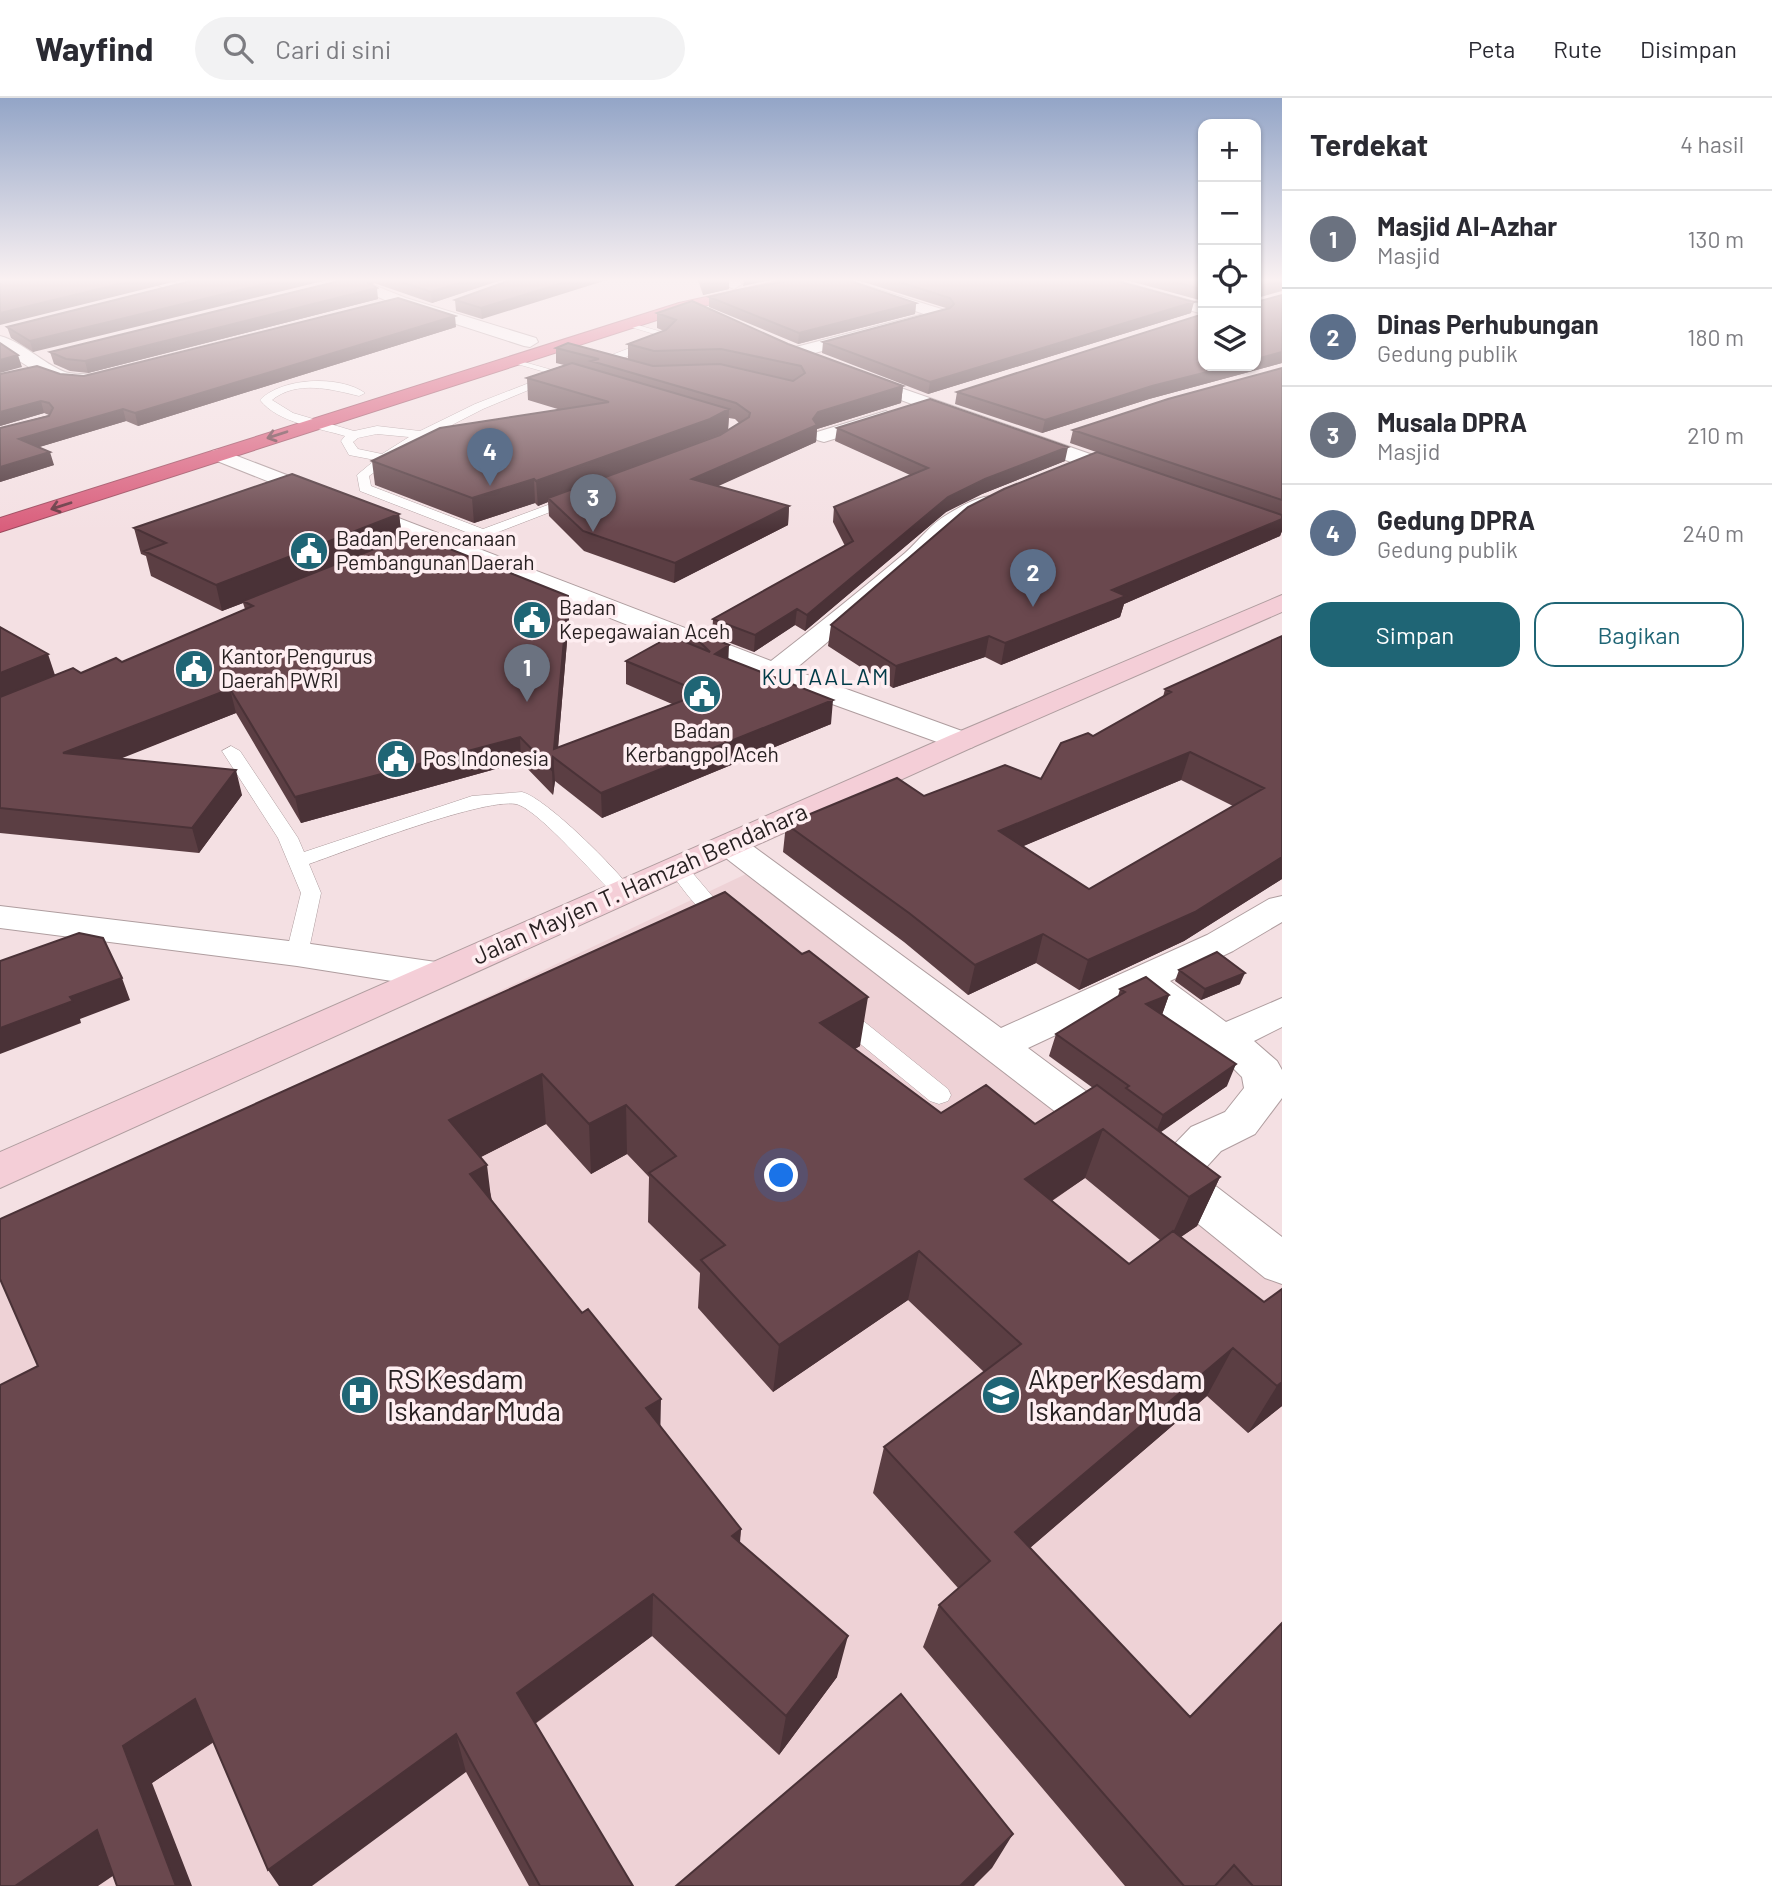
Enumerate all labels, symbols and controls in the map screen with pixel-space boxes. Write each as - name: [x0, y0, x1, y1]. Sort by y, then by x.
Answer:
- search box: [195, 17, 685, 80]
- text: Wayfind: [35, 28, 153, 68]
- icon: search: [219, 29, 257, 67]
- text: Cari di sini: [275, 33, 391, 64]
- text: Peta: [1468, 34, 1515, 63]
- text: Rute: [1553, 34, 1602, 63]
- text: Disimpan: [1640, 34, 1737, 63]
- map controls: [1198, 119, 1261, 371]
- button: +: [1198, 119, 1261, 182]
- text: Terdekat: [1310, 126, 1428, 162]
- text: 4 hasil: [1680, 130, 1744, 158]
- button: −: [1198, 182, 1261, 245]
- text: Masjid Al-Azhar: [1377, 210, 1557, 241]
- text: 1: [1329, 225, 1337, 253]
- text: 130 m: [1687, 225, 1744, 253]
- text: Masjid: [1377, 241, 1440, 269]
- button: locate: [1198, 245, 1261, 308]
- button: layers: [1198, 308, 1261, 371]
- text: Dinas Perhubungan: [1377, 308, 1599, 339]
- text: 2: [1327, 323, 1339, 351]
- text: 180 m: [1687, 323, 1744, 351]
- text: Gedung publik: [1377, 339, 1518, 367]
- text: Musala DPRA: [1377, 406, 1527, 437]
- text: 3: [1327, 421, 1339, 449]
- text: 210 m: [1687, 421, 1744, 449]
- pin: 4: [467, 428, 513, 486]
- one-way arrow: [267, 430, 289, 443]
- text: Masjid: [1377, 437, 1440, 465]
- pin: 3: [570, 474, 616, 532]
- one-way arrow: [50, 500, 72, 513]
- text: Gedung DPRA: [1377, 504, 1535, 535]
- text: 4: [1326, 519, 1340, 547]
- text: 240 m: [1682, 519, 1744, 547]
- place label: Badan Perencanaan Pembangunan Daerah: [336, 525, 535, 574]
- public building icon: Badan Perencanaan Pembangunan Daerah: [288, 530, 330, 572]
- text: Gedung publik: [1377, 535, 1518, 563]
- pin: 2: [1010, 549, 1056, 607]
- place label: Badan Kepegawaian Aceh: [559, 594, 730, 643]
- public building icon: Badan Kepegawaian Aceh: [511, 599, 553, 641]
- button: Simpan: [1310, 602, 1520, 667]
- button: Bagikan: [1534, 602, 1744, 667]
- place label: Kantor Pengurus Daerah PWRI: [221, 643, 373, 692]
- pin: 1: [504, 644, 550, 702]
- public building icon: Kantor Pengurus Daerah PWRI: [173, 648, 215, 690]
- district label: KUTAALAM: [761, 662, 891, 690]
- public building icon: Badan Kerbangpol Aceh: [681, 673, 723, 715]
- place label: Badan Kerbangpol Aceh: [625, 717, 779, 766]
- public building icon: Pos Indonesia: [375, 738, 417, 780]
- place label: Pos Indonesia: [423, 745, 549, 770]
- street label: Jalan Mayjen T. Hamzah Bendahara: [467, 795, 811, 970]
- your location: [764, 1158, 798, 1192]
- place label: RS Kesdam Iskandar Muda: [387, 1361, 561, 1427]
- place label: Akper Kesdam Iskandar Muda: [1028, 1361, 1203, 1427]
- hospital icon: RS Kesdam Iskandar Muda: [339, 1374, 381, 1416]
- school or university icon: Akper Kesdam Iskandar Muda: [980, 1374, 1022, 1416]

